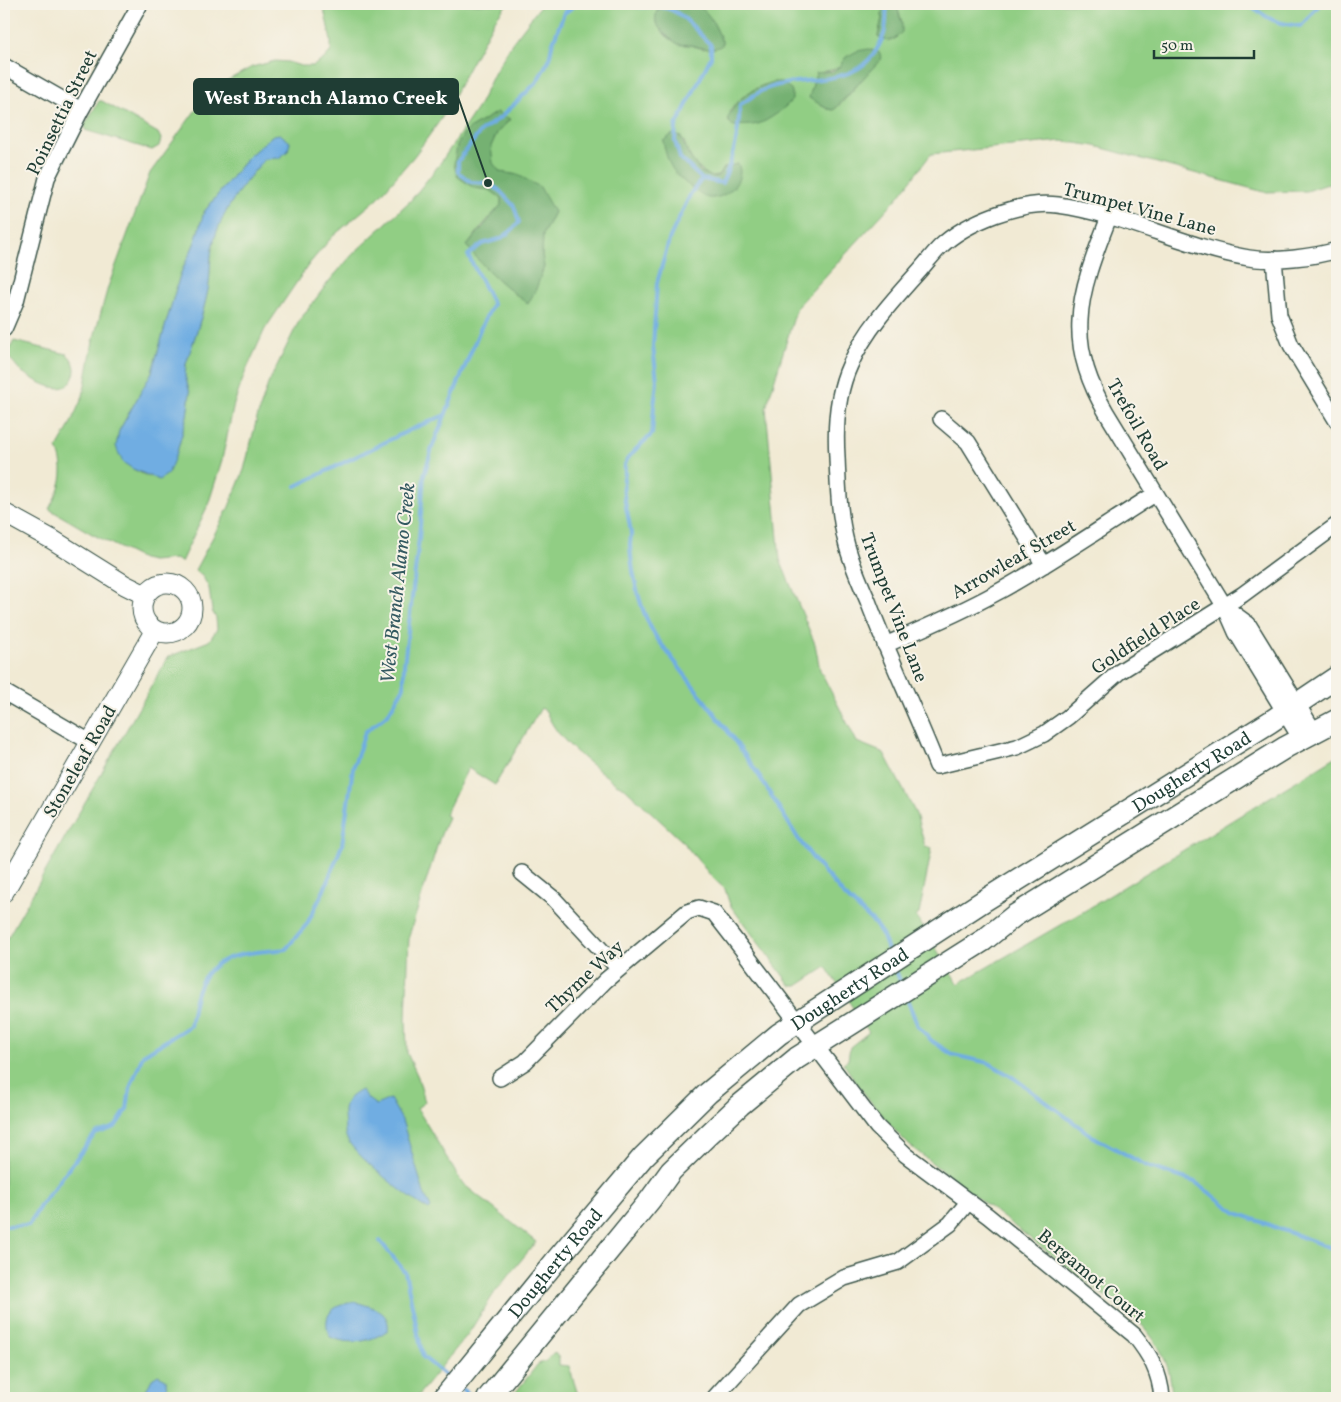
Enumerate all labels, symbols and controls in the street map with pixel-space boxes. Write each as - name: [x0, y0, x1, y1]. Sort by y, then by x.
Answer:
- scale bar: [1154, 28, 1254, 60]
- text: 50 m: [1161, 36, 1193, 57]
- street label: Poinsettia Street: [21, 45, 105, 180]
- callout: West Branch Alamo Creek: [194, 79, 458, 114]
- text: West Branch Alamo Creek: [204, 85, 448, 113]
- street label: Trumpet Vine Lane: [1060, 177, 1219, 243]
- street label: Trefoil Road: [1100, 374, 1173, 476]
- water label: West Branch Alamo Creek: [375, 482, 423, 685]
- street label: Arrowleaf Street: [947, 513, 1081, 606]
- street label: Trumpet Vine Lane: [853, 529, 934, 686]
- street label: Goldfield Place: [1087, 592, 1206, 682]
- street label: Stoneleaf Road: [38, 701, 124, 823]
- street label: Dougherty Road: [1128, 726, 1257, 820]
- street label: Thyme Way: [541, 935, 630, 1020]
- street label: Dougherty Road: [786, 942, 914, 1038]
- street label: Dougherty Road: [503, 1203, 610, 1324]
- street label: Bergamot Court: [1031, 1224, 1150, 1330]

